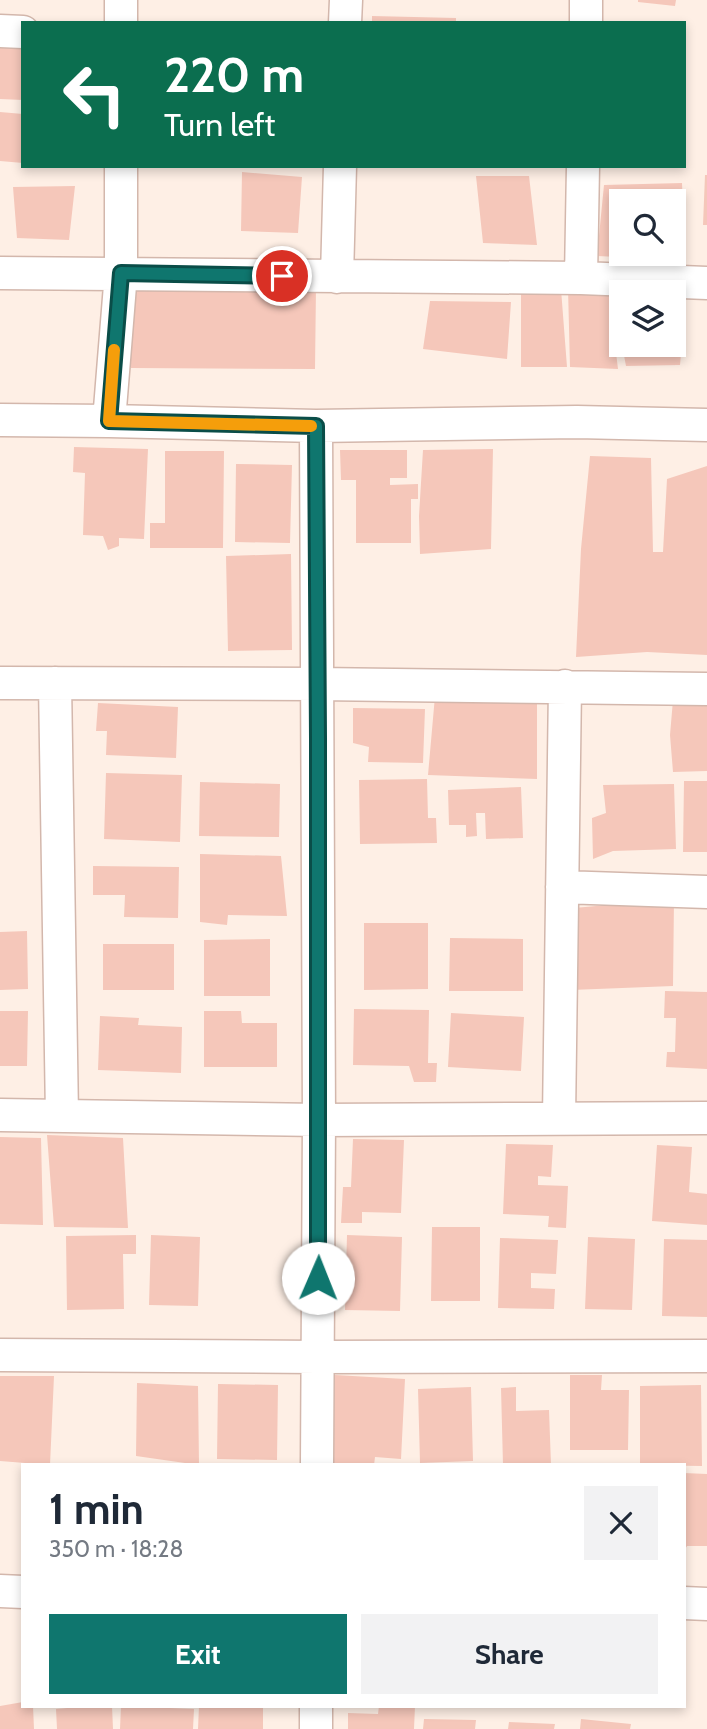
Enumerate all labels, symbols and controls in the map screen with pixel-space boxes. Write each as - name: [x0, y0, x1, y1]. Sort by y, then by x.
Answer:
- text: 220 m: [164, 45, 304, 104]
- icon: left: [49, 49, 140, 140]
- text: Turn left: [164, 105, 275, 144]
- map controls: [609, 189, 686, 357]
- button: search: [609, 189, 686, 266]
- pin: [252, 246, 312, 306]
- icon: arrive: [263, 257, 301, 295]
- button: layers: [609, 280, 686, 357]
- position arrow: [281, 1241, 355, 1315]
- text: 1 min: [49, 1483, 144, 1535]
- button: close: [584, 1486, 658, 1560]
- text: 350 m · 18:28: [49, 1535, 183, 1563]
- button: Exit: [49, 1614, 347, 1694]
- button: Share: [361, 1614, 658, 1694]

